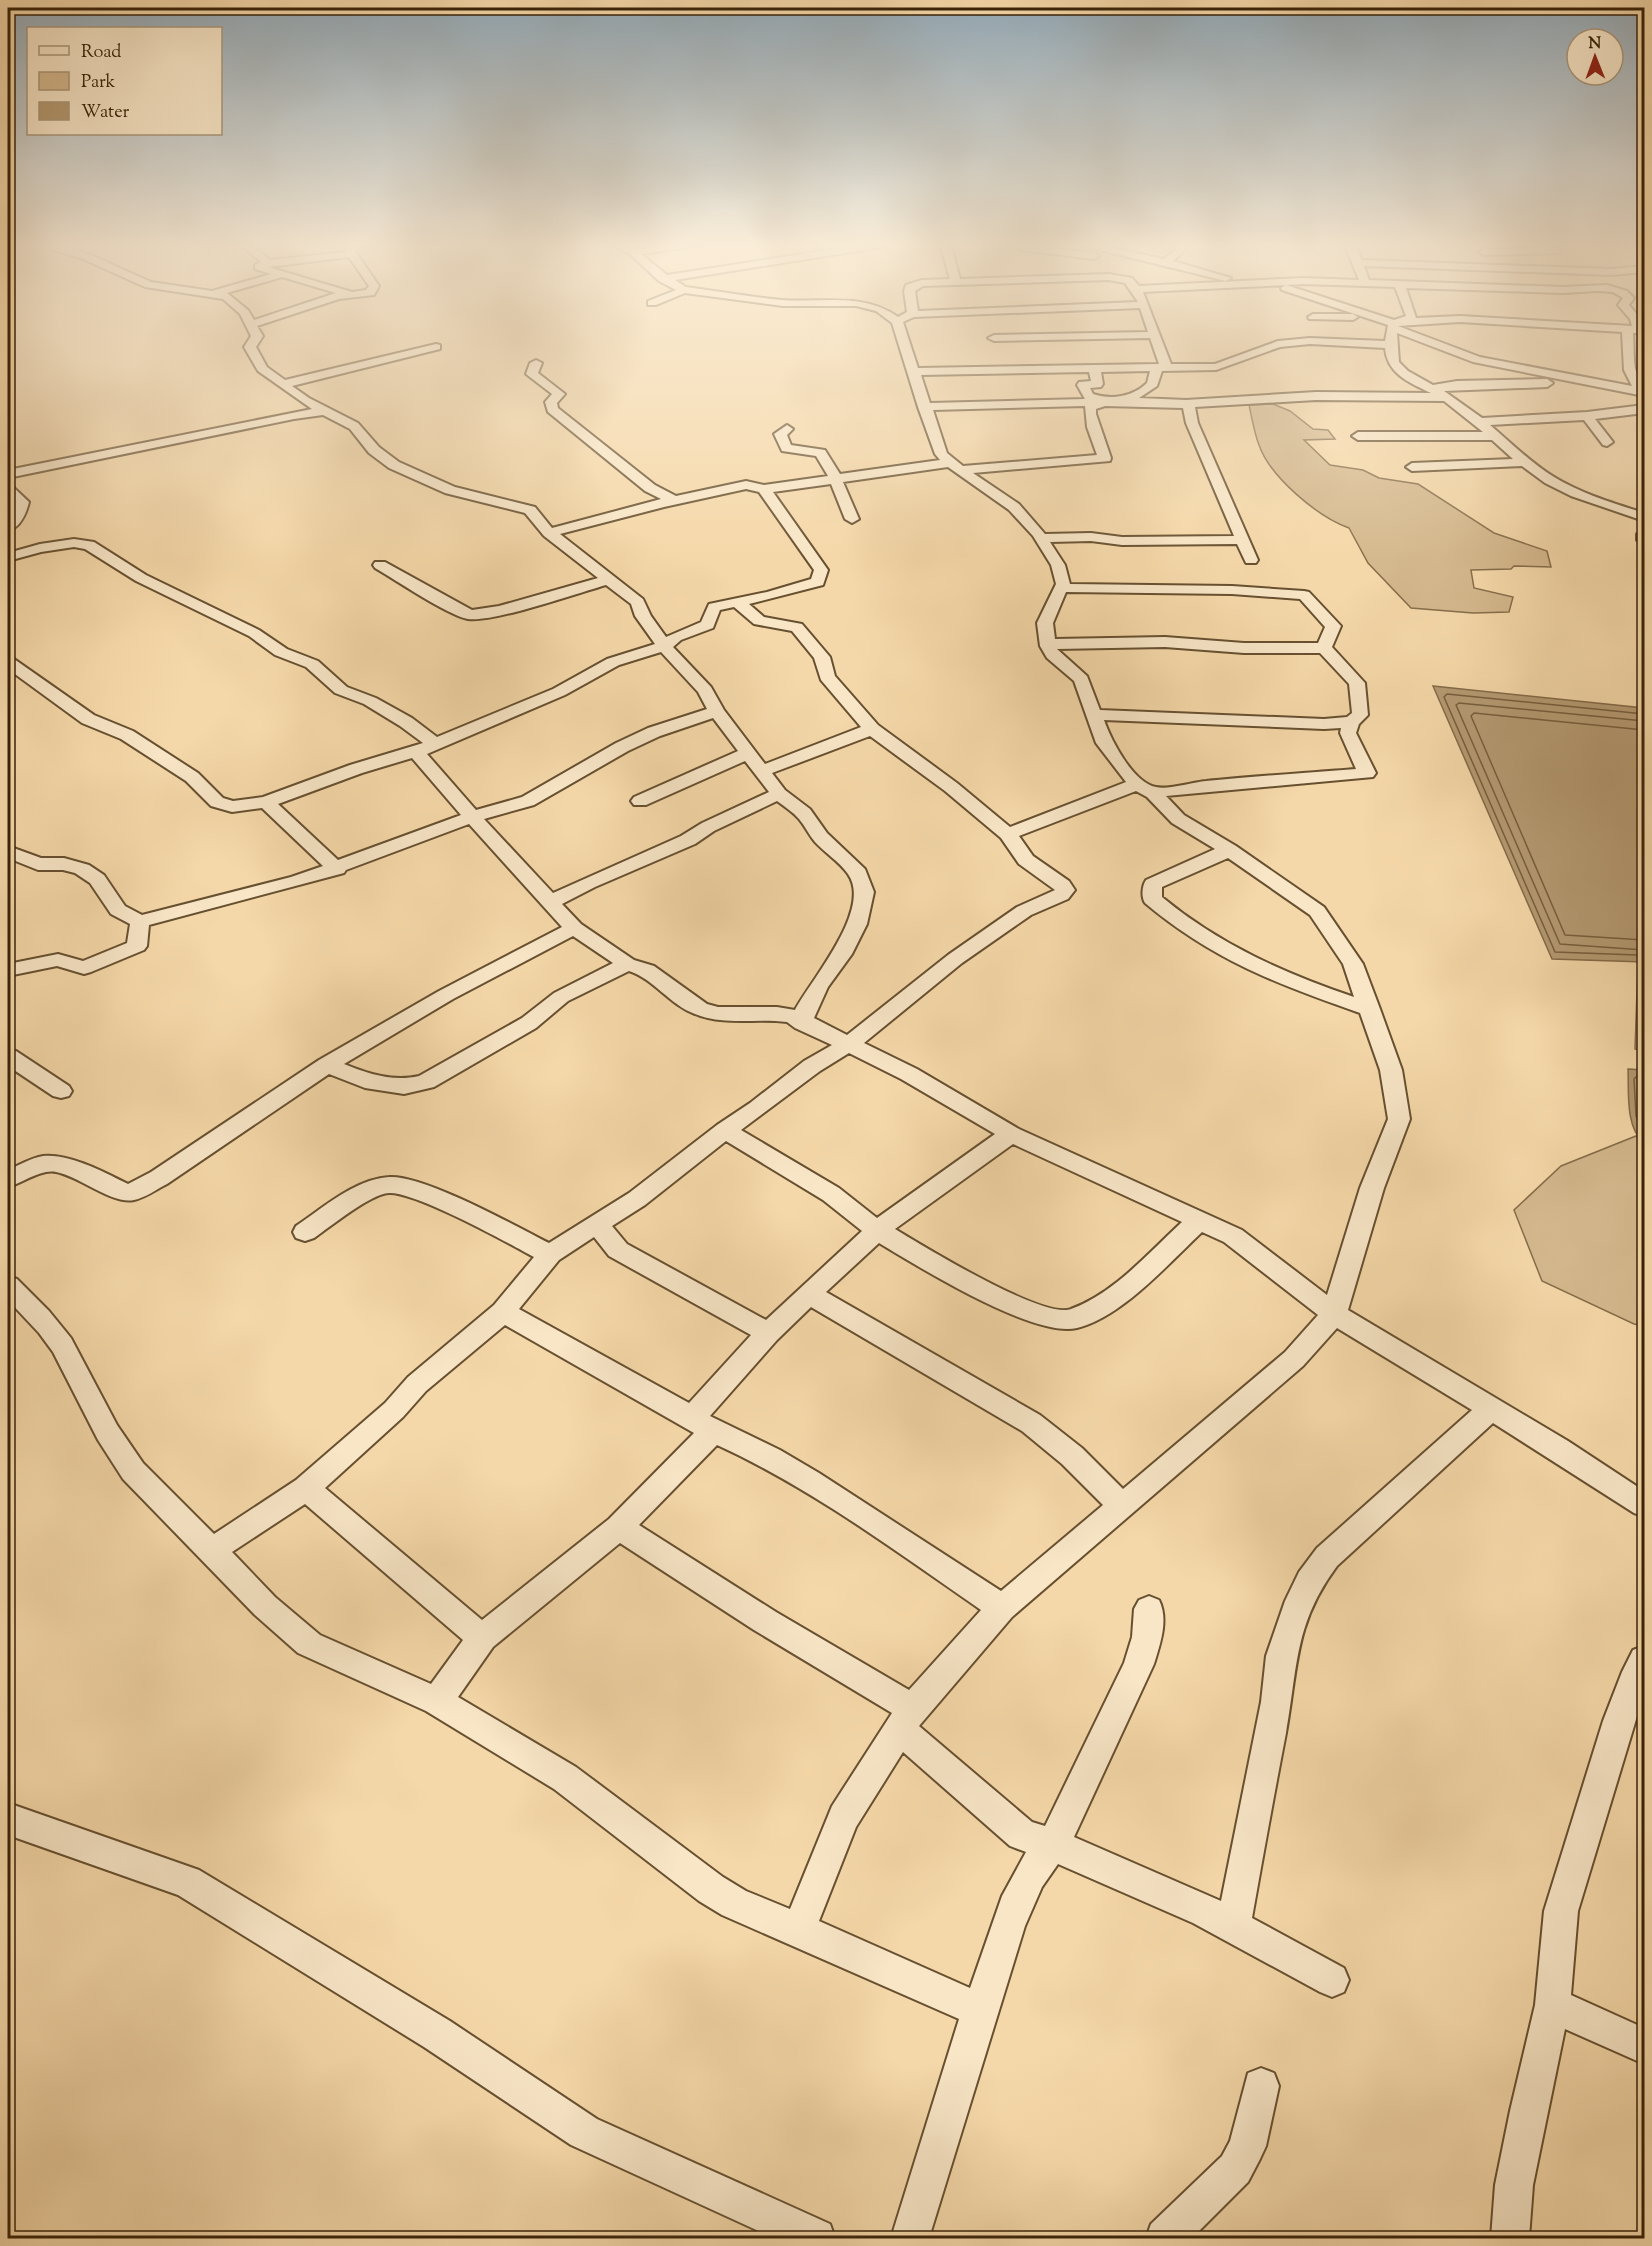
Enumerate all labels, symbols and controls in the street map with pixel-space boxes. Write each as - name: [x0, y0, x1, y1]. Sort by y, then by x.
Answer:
- legend: [27, 27, 222, 135]
- north arrow: [1565, 27, 1625, 87]
- text: N: [1588, 33, 1602, 56]
- text: Road: [81, 40, 121, 66]
- text: Park: [81, 70, 116, 96]
- text: Water: [81, 100, 130, 126]

